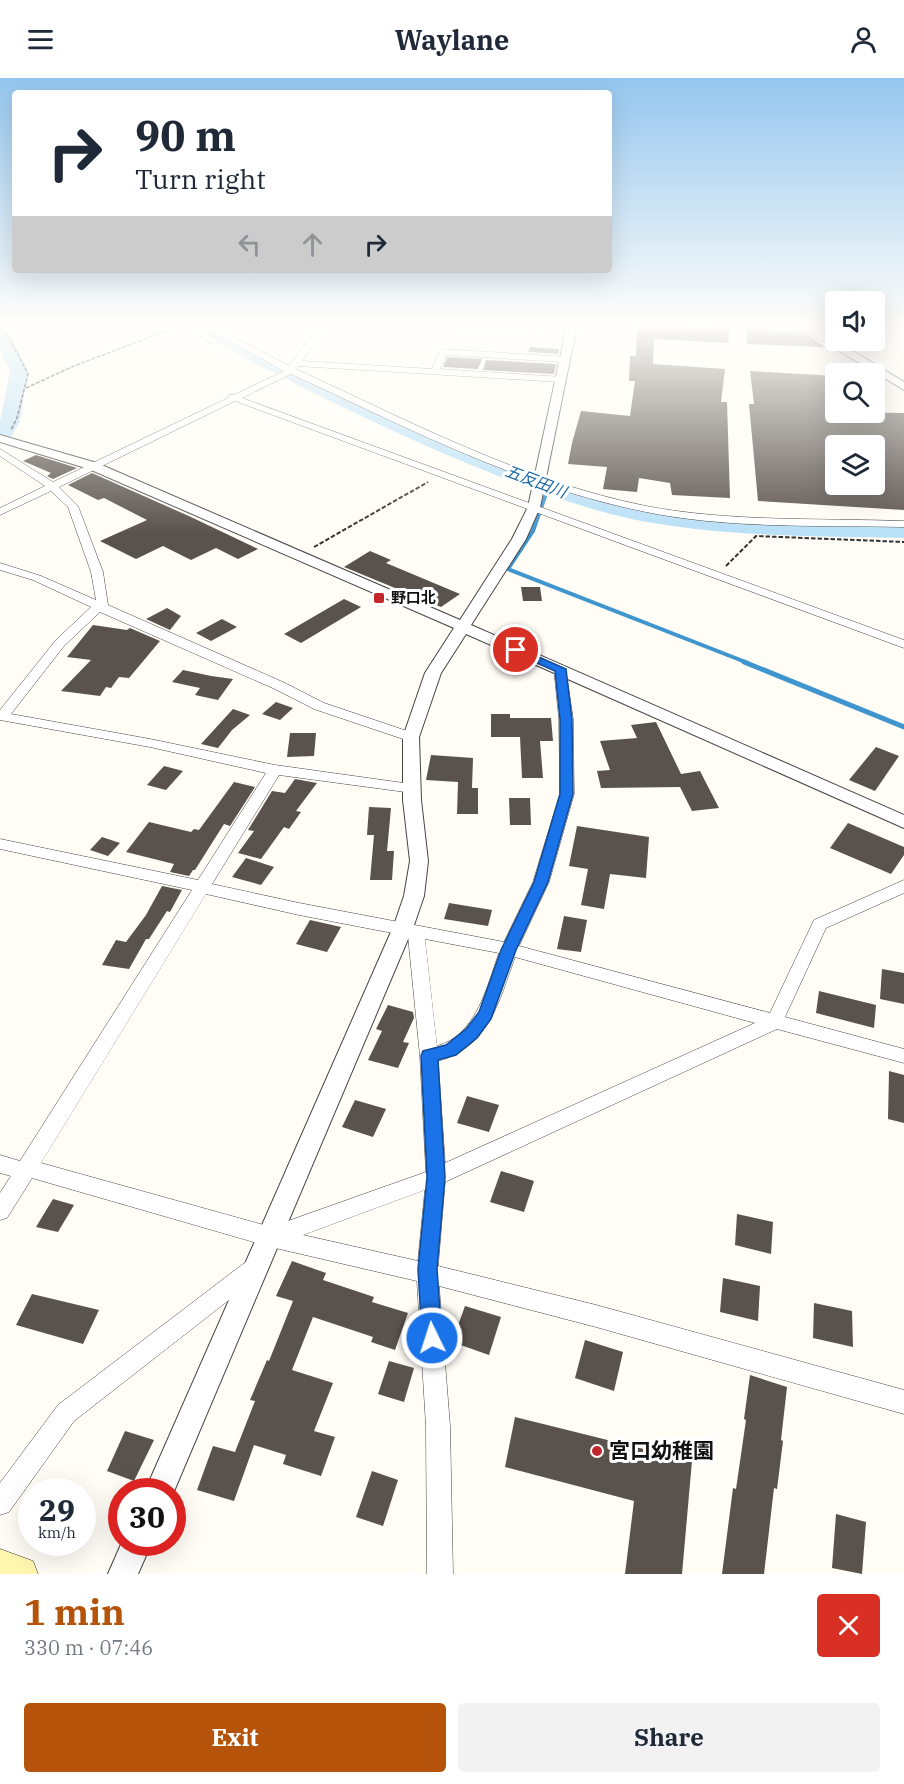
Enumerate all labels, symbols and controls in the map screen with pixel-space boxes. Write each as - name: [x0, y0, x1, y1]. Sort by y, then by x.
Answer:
- text: Waylane: [395, 22, 509, 57]
- icon: menu: [24, 23, 57, 56]
- icon: person: [847, 23, 880, 56]
- text: 90 m: [135, 108, 236, 163]
- icon: right: [36, 114, 114, 192]
- text: Turn right: [135, 161, 266, 196]
- icon: left: [233, 228, 266, 261]
- icon: ahead: [296, 228, 329, 261]
- icon: right: [359, 228, 392, 261]
- map controls: [825, 291, 885, 495]
- button: sound: [825, 291, 885, 351]
- button: search: [825, 363, 885, 423]
- button: layers: [825, 435, 885, 495]
- water label: 五反田川: [503, 460, 571, 503]
- place label: 野口北: [391, 588, 436, 607]
- marker: 野口北: [372, 591, 386, 605]
- pin: [490, 624, 541, 675]
- icon: arrive: [499, 633, 532, 666]
- position arrow: [400, 1306, 464, 1370]
- place label: 宮口幼稚園: [609, 1436, 714, 1464]
- marker: 宮口幼稚園: [590, 1444, 604, 1458]
- speed limit sign: 30: [108, 1478, 186, 1556]
- text: 29: [39, 1490, 75, 1529]
- text: km/h: [38, 1523, 76, 1542]
- text: 1 min: [24, 1588, 125, 1635]
- button: close: [817, 1594, 880, 1657]
- text: 330 m · 07:46: [24, 1634, 153, 1661]
- button: Exit: [24, 1703, 446, 1772]
- button: Share: [458, 1703, 880, 1772]

